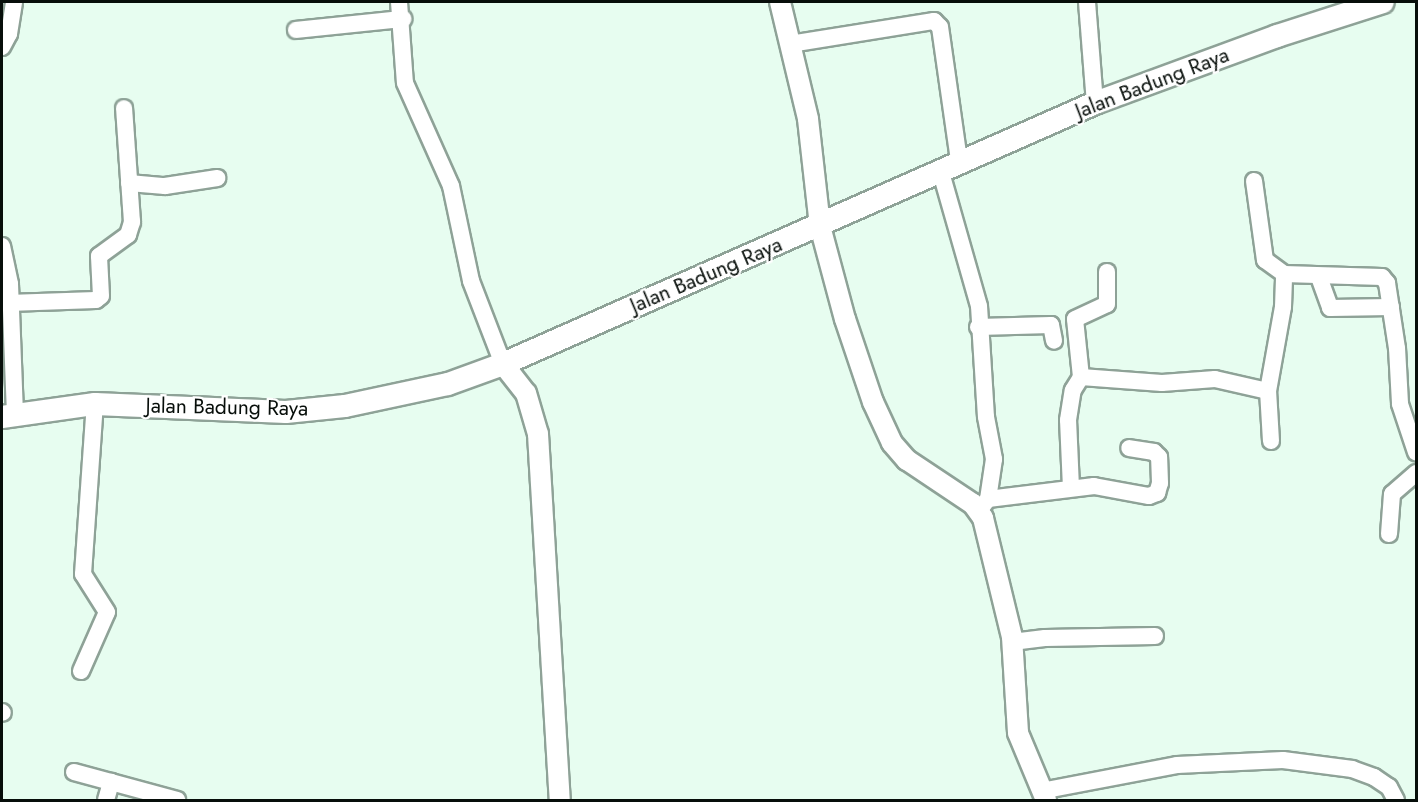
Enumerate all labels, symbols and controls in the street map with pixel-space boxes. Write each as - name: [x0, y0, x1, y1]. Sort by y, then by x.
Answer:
- street label: Jalan Badung Raya: [1072, 42, 1232, 124]
- street label: Jalan Badung Raya: [626, 232, 786, 318]
- street label: Jalan Badung Raya: [145, 393, 309, 421]

